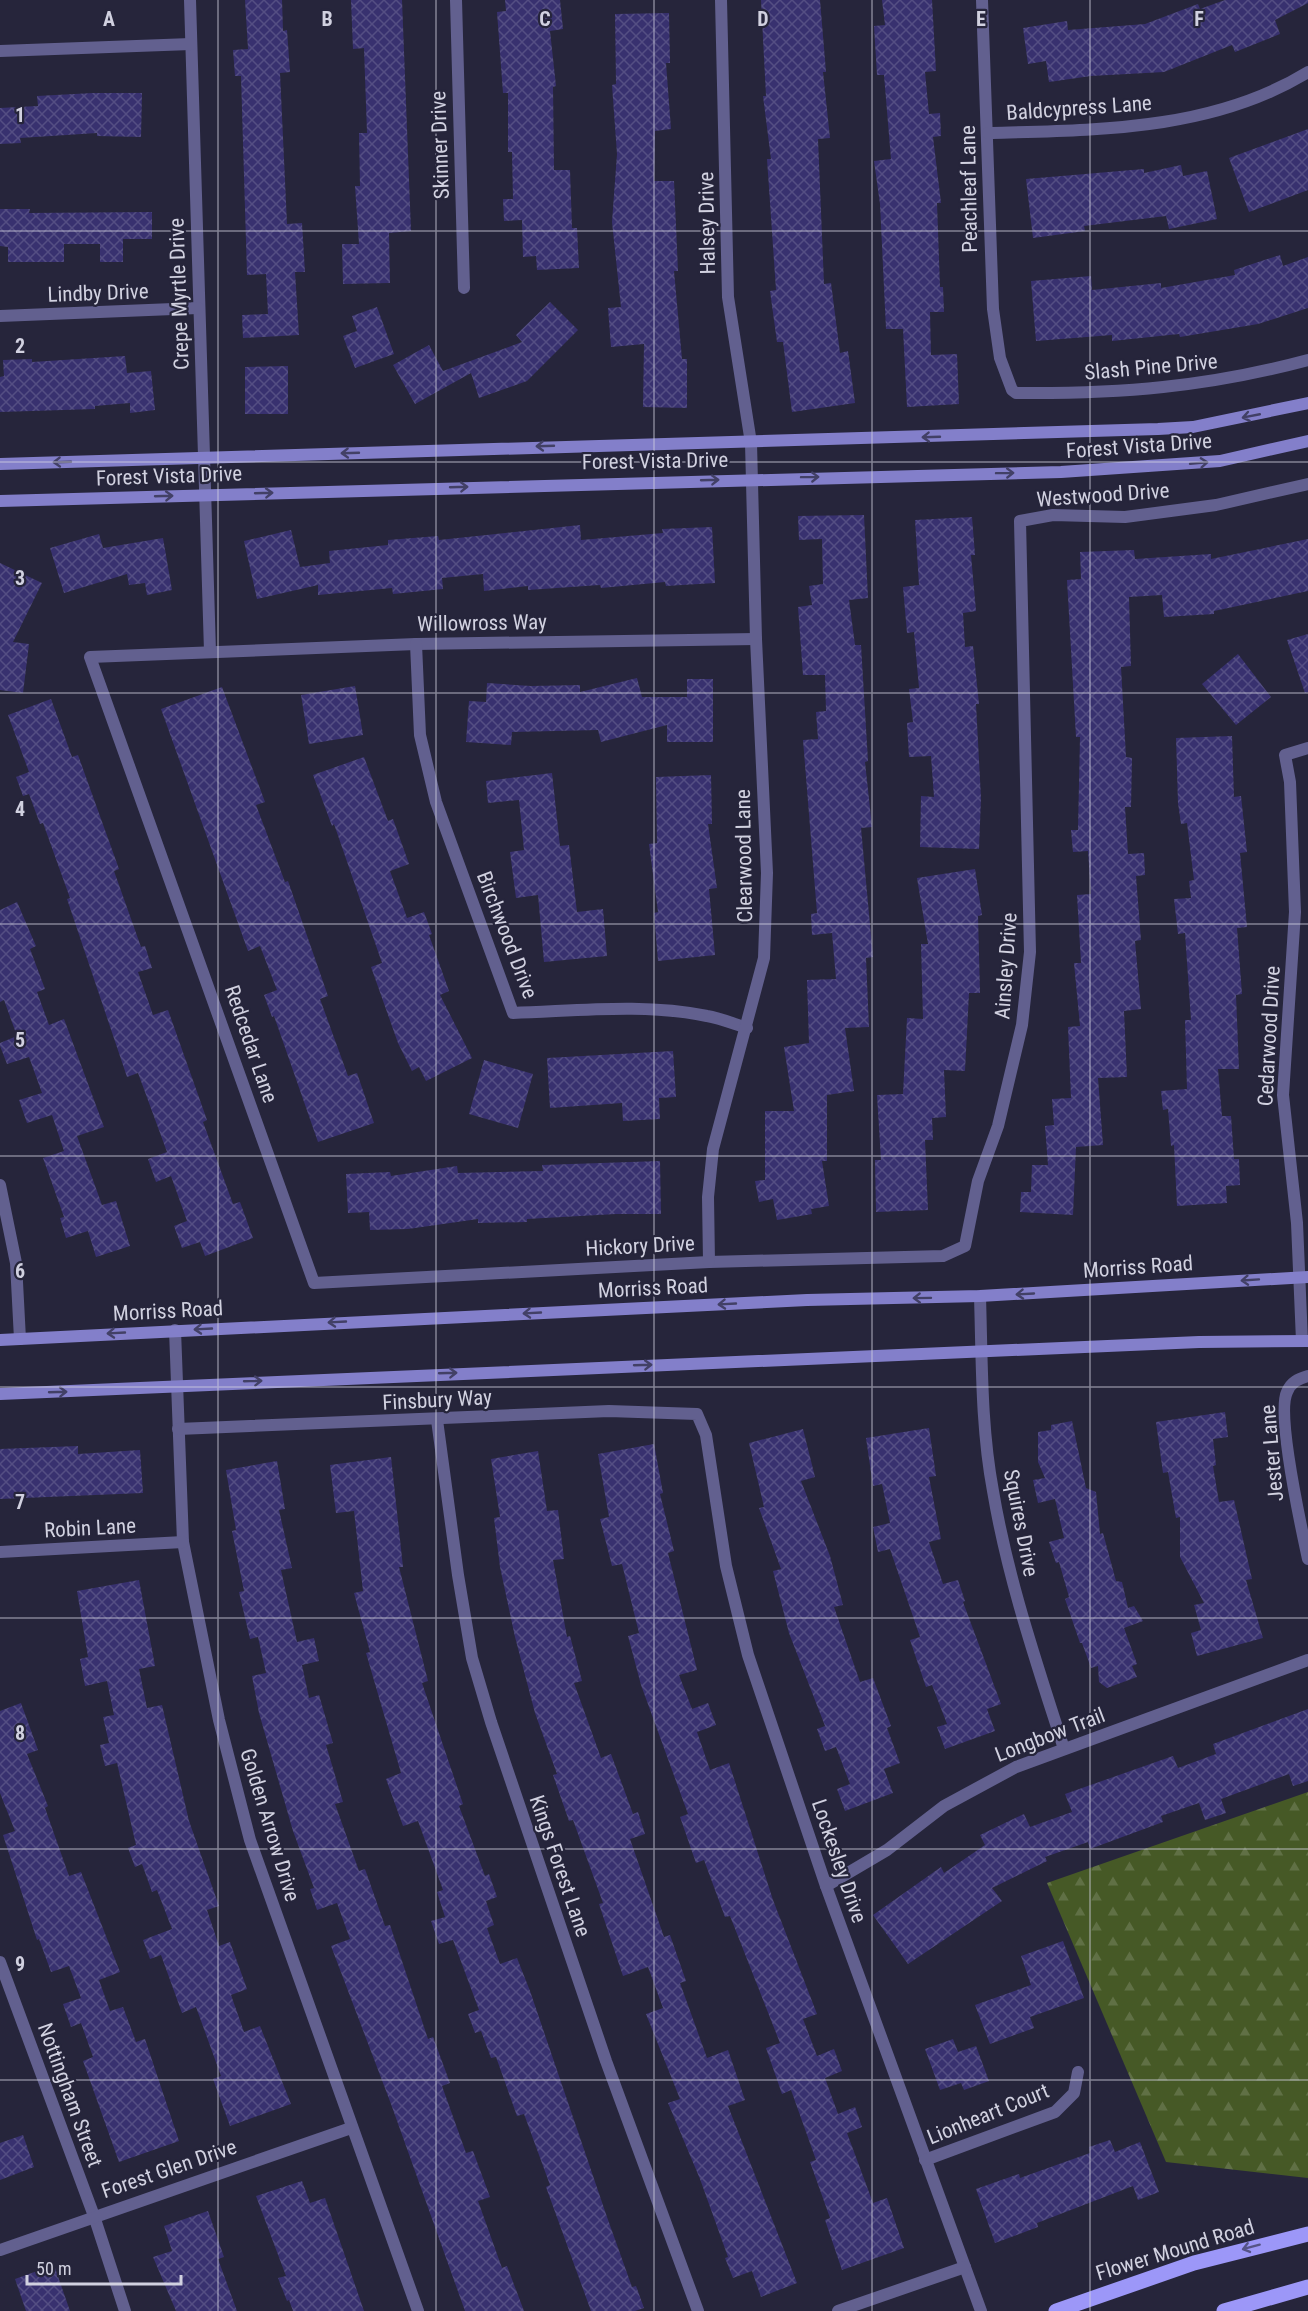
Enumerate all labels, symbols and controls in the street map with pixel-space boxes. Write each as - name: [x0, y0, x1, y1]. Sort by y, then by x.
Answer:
- text: A: [103, 7, 115, 31]
- text: B: [321, 7, 333, 31]
- text: C: [539, 7, 551, 31]
- text: D: [757, 7, 769, 31]
- text: E: [976, 7, 986, 31]
- text: F: [1194, 7, 1204, 31]
- street label: Skinner Drive: [426, 90, 454, 200]
- street label: Baldcypress Lane: [1006, 91, 1153, 125]
- text: 1: [15, 103, 25, 127]
- street label: Peachleaf Lane: [956, 125, 982, 253]
- street label: Halsey Drive: [694, 171, 720, 275]
- street label: Crepe Myrtle Drive: [164, 217, 194, 370]
- street label: Lindby Drive: [47, 279, 149, 307]
- text: 2: [15, 334, 25, 358]
- street label: Slash Pine Drive: [1083, 349, 1219, 385]
- one-way arrow: [1242, 411, 1261, 422]
- street label: Forest Vista Drive: [1065, 429, 1213, 463]
- one-way arrow: [922, 432, 942, 443]
- one-way arrow: [536, 440, 556, 452]
- one-way arrow: [341, 448, 361, 459]
- street label: Forest Vista Drive: [582, 448, 728, 474]
- one-way arrow: [52, 456, 72, 467]
- one-way arrow: [1189, 457, 1209, 468]
- street label: Forest Vista Drive: [96, 461, 243, 491]
- one-way arrow: [994, 467, 1014, 479]
- one-way arrow: [799, 471, 819, 483]
- one-way arrow: [700, 474, 720, 485]
- street label: Westwood Drive: [1036, 478, 1170, 512]
- one-way arrow: [448, 481, 468, 492]
- one-way arrow: [253, 487, 273, 498]
- one-way arrow: [154, 490, 174, 501]
- text: 3: [15, 566, 25, 590]
- street label: Willowross Way: [417, 610, 547, 636]
- street label: Clearwood Lane: [731, 789, 757, 923]
- text: 4: [15, 797, 25, 821]
- street label: Birchwood Drive: [472, 868, 542, 1002]
- street label: Ainsley Drive: [990, 912, 1022, 1020]
- street label: Cedarwood Drive: [1253, 965, 1285, 1107]
- street label: Redcedar Lane: [220, 982, 282, 1106]
- text: 5: [15, 1028, 25, 1052]
- street label: Hickory Drive: [585, 1231, 696, 1261]
- street label: Morriss Road: [1082, 1251, 1194, 1283]
- text: 6: [15, 1259, 25, 1283]
- street label: Morriss Road: [597, 1273, 709, 1303]
- one-way arrow: [1240, 1275, 1260, 1286]
- one-way arrow: [1015, 1288, 1035, 1299]
- one-way arrow: [912, 1292, 932, 1303]
- street label: Morriss Road: [112, 1296, 224, 1326]
- one-way arrow: [717, 1298, 737, 1309]
- one-way arrow: [523, 1307, 543, 1318]
- one-way arrow: [328, 1317, 348, 1328]
- one-way arrow: [193, 1323, 213, 1334]
- one-way arrow: [107, 1328, 127, 1339]
- one-way arrow: [632, 1360, 652, 1371]
- one-way arrow: [437, 1368, 457, 1379]
- one-way arrow: [243, 1376, 263, 1387]
- street label: Finsbury Way: [382, 1385, 493, 1415]
- one-way arrow: [48, 1386, 68, 1397]
- street label: Jester Lane: [1256, 1404, 1288, 1502]
- street label: Squires Drive: [999, 1467, 1043, 1579]
- text: 7: [15, 1490, 25, 1514]
- street label: Robin Lane: [43, 1514, 137, 1542]
- street label: Longbow Trail: [992, 1703, 1108, 1767]
- text: 8: [15, 1721, 25, 1745]
- street label: Golden Arrow Drive: [235, 1746, 305, 1905]
- street label: Kings Forest Lane: [525, 1792, 596, 1940]
- street label: Lockesley Drive: [807, 1796, 871, 1926]
- text: 9: [15, 1952, 25, 1976]
- street label: Nottingham Street: [33, 2020, 107, 2170]
- street label: Lionheart Court: [924, 2079, 1052, 2149]
- street label: Forest Glen Drive: [98, 2135, 240, 2203]
- street label: Flower Mound Road: [1093, 2215, 1257, 2285]
- one-way arrow: [1242, 2242, 1261, 2254]
- scale bar: [27, 2248, 182, 2286]
- text: 50 m: [36, 2258, 71, 2279]

